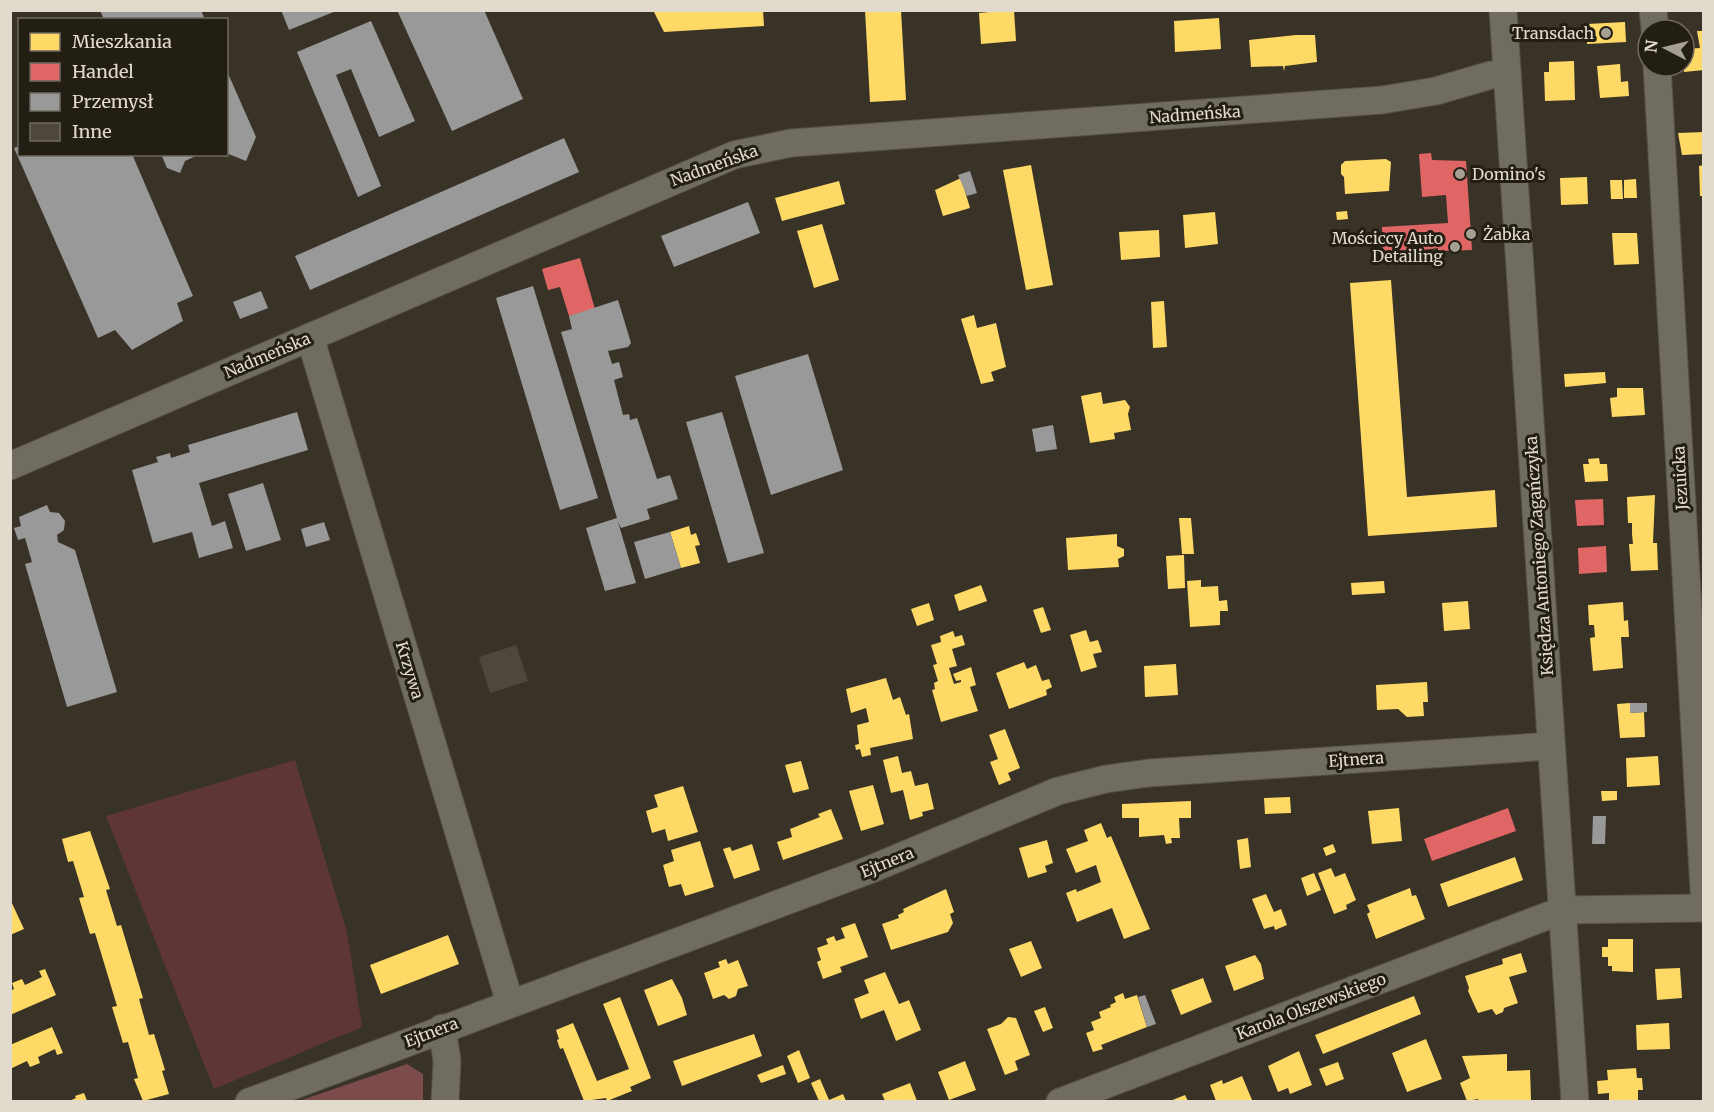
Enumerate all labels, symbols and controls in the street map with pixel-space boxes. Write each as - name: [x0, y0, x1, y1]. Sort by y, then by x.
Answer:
- legend: [18, 18, 228, 156]
- north arrow: [1636, 18, 1696, 78]
- place label: Transdach: [1512, 23, 1594, 43]
- marker: Transdach: [1599, 26, 1613, 40]
- text: Mieszkania: [72, 30, 172, 53]
- text: N: [1640, 38, 1662, 54]
- text: Handel: [72, 60, 134, 83]
- text: Przemysł: [72, 90, 154, 113]
- street label: Nadmeńska: [1149, 101, 1242, 127]
- text: Inne: [72, 120, 112, 143]
- street label: Nadmeńska: [667, 140, 761, 190]
- place label: Domino's: [1472, 164, 1546, 184]
- marker: Domino's: [1453, 167, 1467, 181]
- place label: Żabka: [1483, 224, 1531, 244]
- marker: Żabka: [1464, 227, 1478, 241]
- place label: Mościccy Auto Detailing: [1332, 228, 1443, 266]
- marker: Mościccy Auto Detailing: [1448, 240, 1462, 254]
- street label: Nadmeńska: [221, 328, 313, 382]
- street label: Księdza Antoniego Zagańczyka: [1521, 435, 1557, 676]
- street label: Jezuicka: [1668, 445, 1692, 512]
- street label: Krzywa: [392, 639, 428, 702]
- street label: Ejtnera: [1328, 747, 1385, 771]
- street label: Ejtnera: [857, 842, 917, 882]
- street label: Karola Olszewskiego: [1233, 968, 1389, 1044]
- street label: Ejtnera: [401, 1013, 461, 1051]

